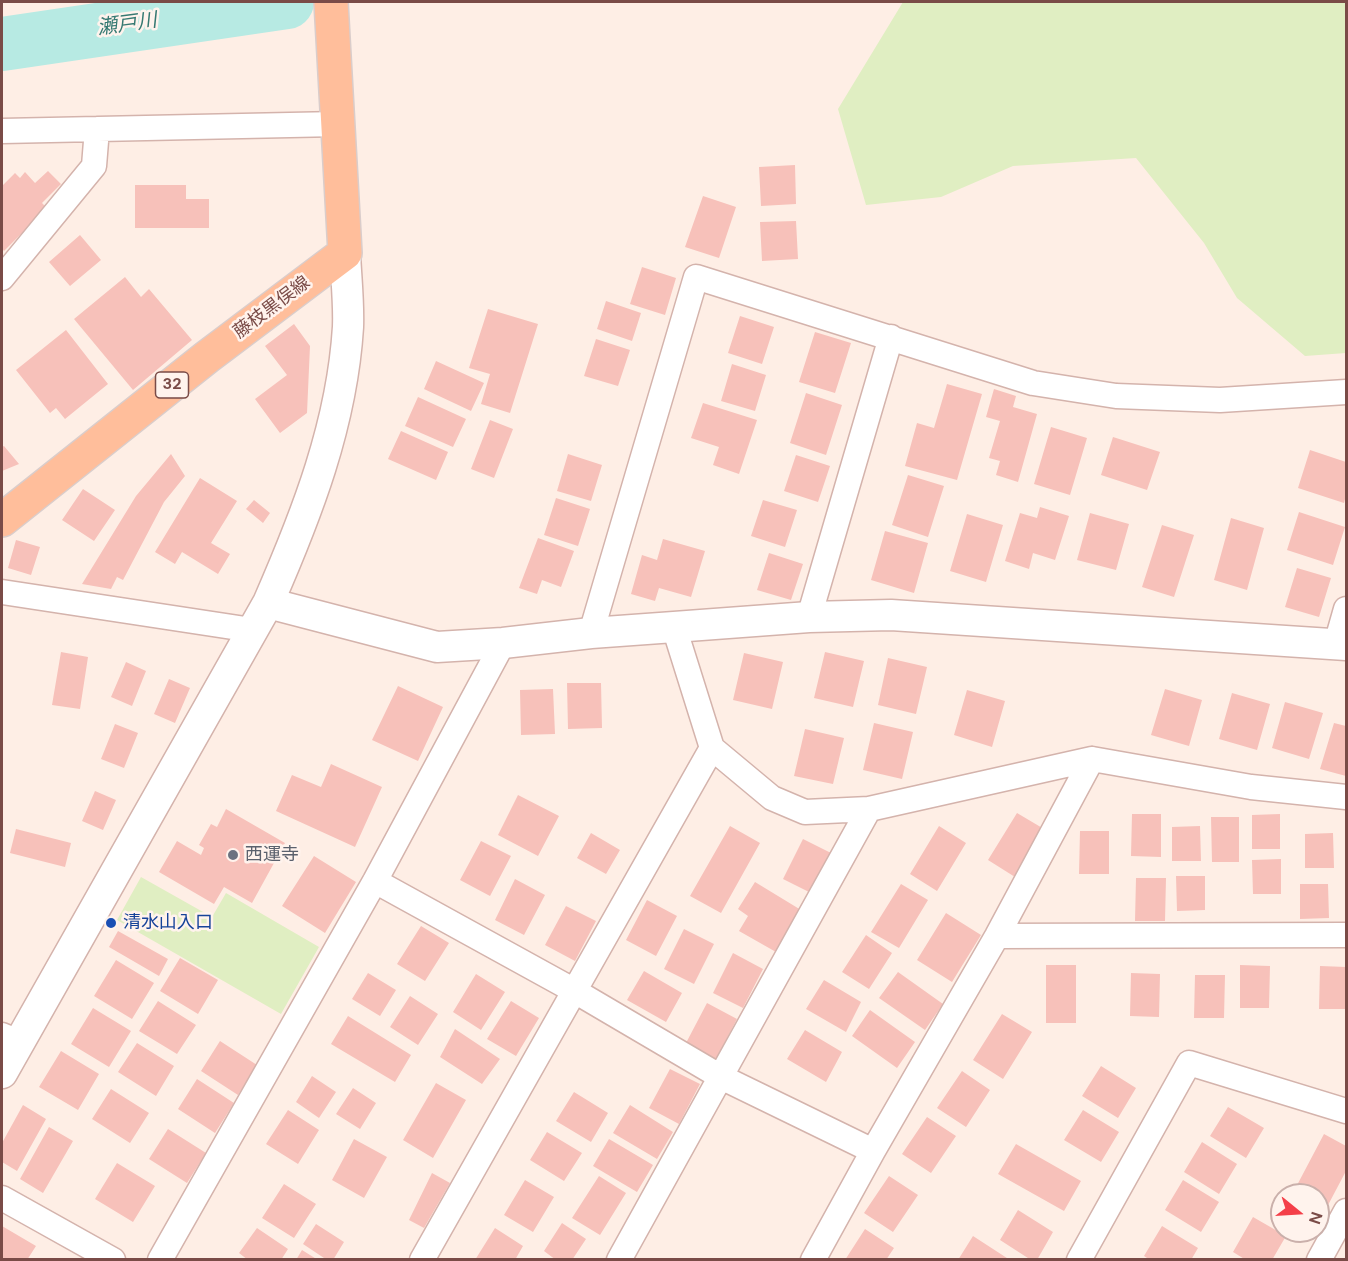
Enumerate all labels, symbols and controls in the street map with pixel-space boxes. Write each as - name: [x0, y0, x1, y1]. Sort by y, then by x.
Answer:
- water label: 瀬戸川: [96, 9, 158, 41]
- street label: 藤枝黒俣線: [230, 272, 314, 344]
- road number: 32: [156, 372, 188, 398]
- place label: 西運寺: [245, 844, 299, 866]
- marker: 西運寺: [226, 848, 240, 862]
- place label: 清水山入口: [123, 912, 213, 934]
- marker: 清水山入口: [104, 916, 118, 930]
- north arrow: [1270, 1183, 1330, 1243]
- text: N: [1304, 1209, 1327, 1227]

